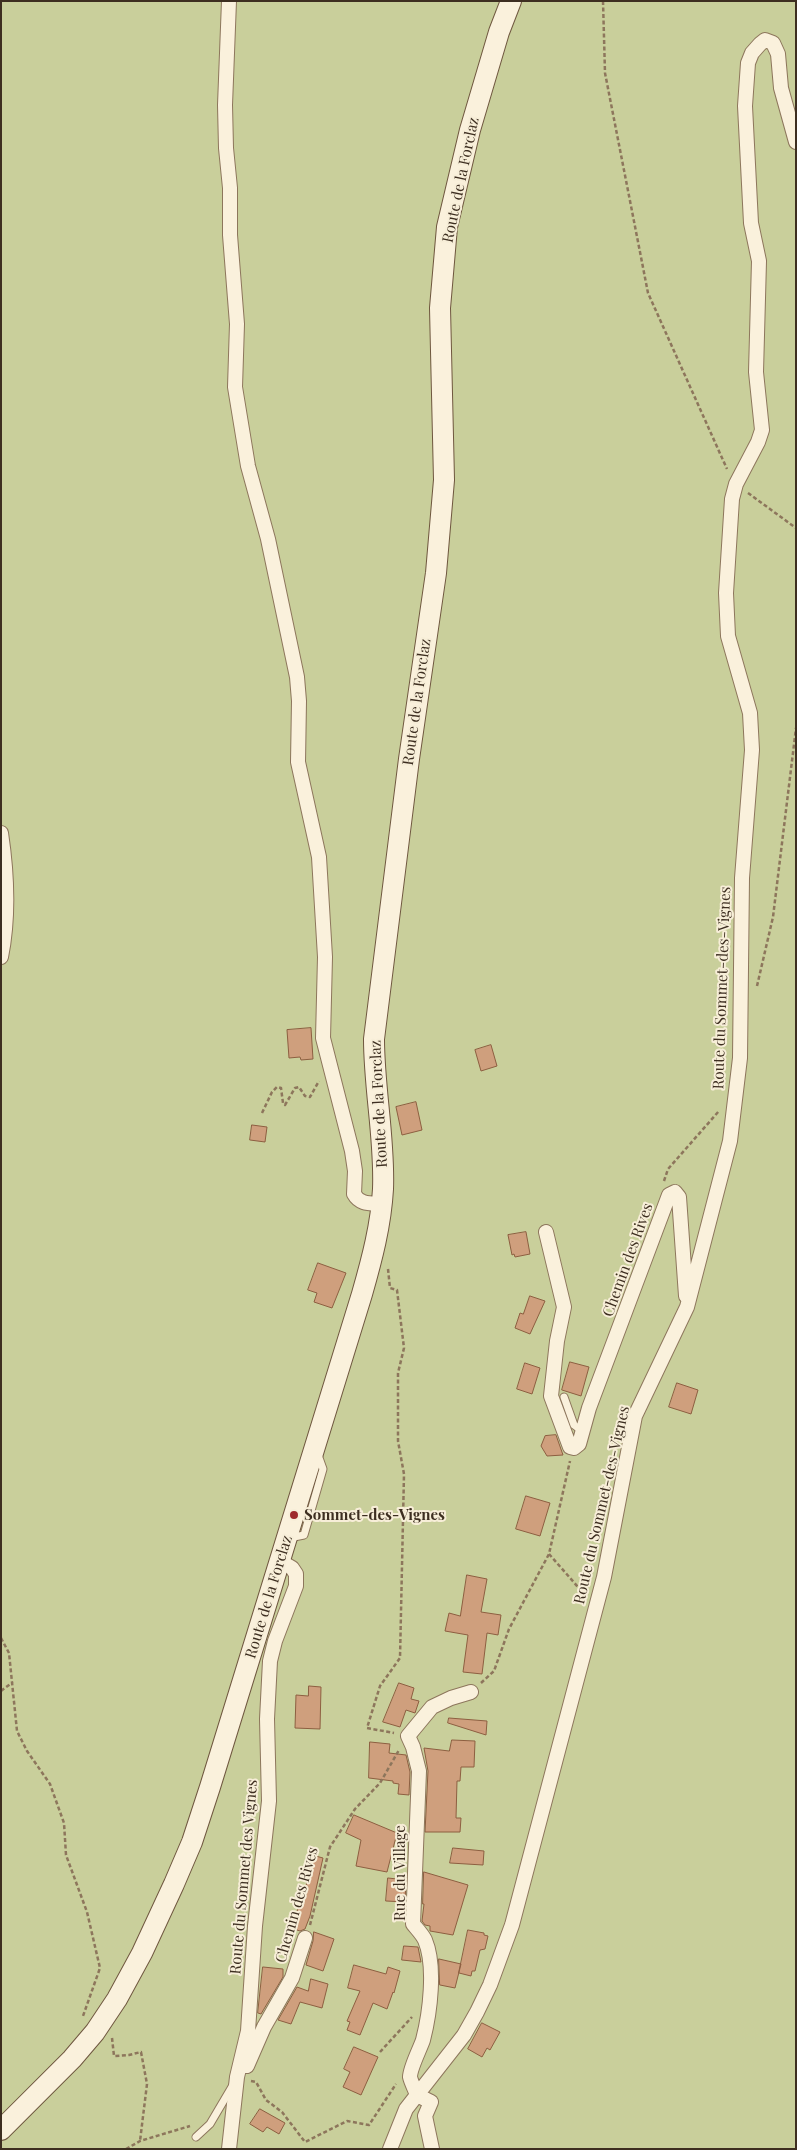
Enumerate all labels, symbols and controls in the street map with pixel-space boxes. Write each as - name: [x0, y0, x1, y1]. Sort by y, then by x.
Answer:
- street label: Route de la Forclaz: [439, 116, 483, 244]
- street label: Route de la Forclaz: [399, 637, 435, 767]
- street label: Route du Sommet-des-Vignes: [709, 886, 735, 1090]
- street label: Route de la Forclaz: [367, 1040, 391, 1168]
- street label: Chemin des Rives: [599, 1201, 657, 1319]
- street label: Route du Sommet-des-Vignes: [570, 1404, 634, 1606]
- place label: Sommet-des-Vignes: [304, 1506, 445, 1524]
- marker: Sommet-des-Vignes: [288, 1509, 300, 1521]
- street label: Route de la Forclaz: [242, 1533, 296, 1661]
- street label: Route du Sommet des Vignes: [227, 1779, 261, 1975]
- street label: Rue du Village: [391, 1825, 409, 1921]
- street label: Chemin des Rives: [272, 1845, 322, 1965]

